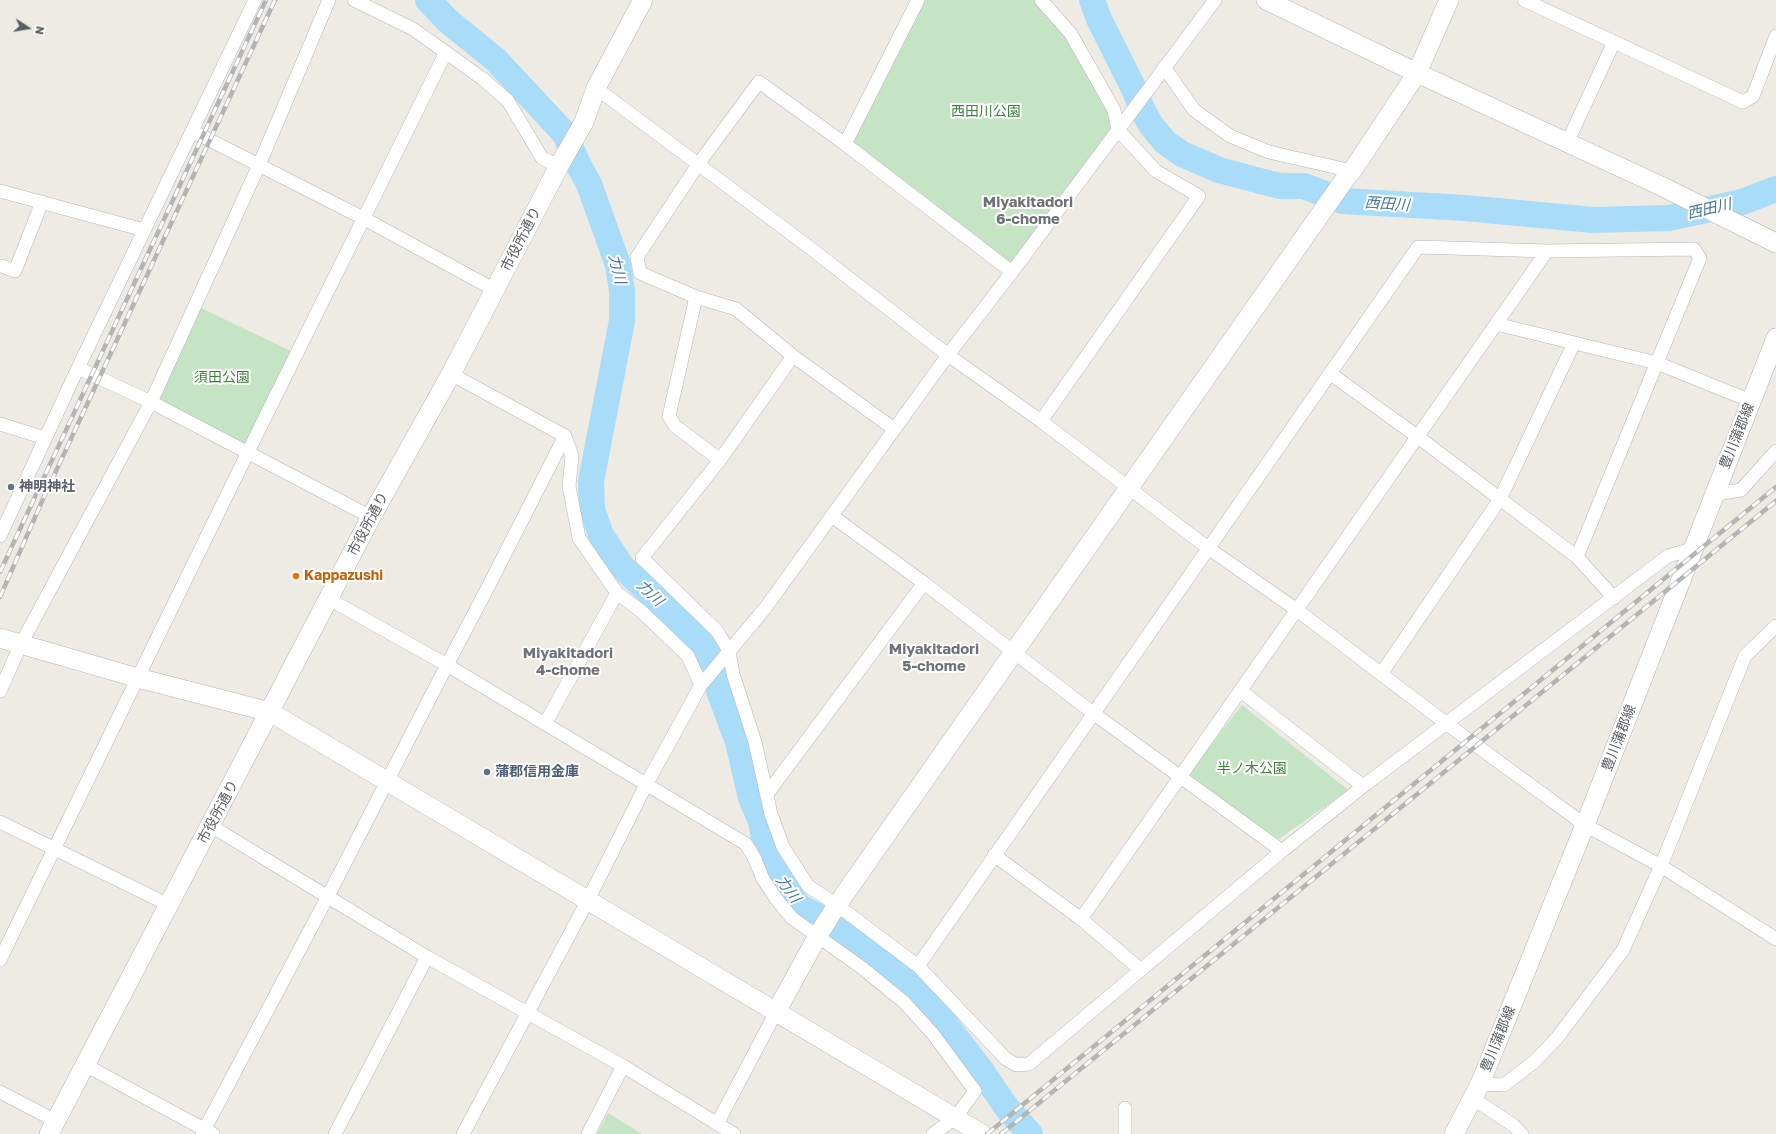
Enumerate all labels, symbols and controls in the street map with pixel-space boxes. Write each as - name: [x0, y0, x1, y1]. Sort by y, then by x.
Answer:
- north arrow: [8, 8, 48, 48]
- text: N: [33, 25, 47, 36]
- park label: 西田川公園: [951, 104, 1021, 120]
- district label: Miyakitadori 6-chome: [983, 193, 1073, 228]
- water label: 西田川: [1364, 193, 1410, 215]
- water label: 西田川: [1685, 195, 1733, 223]
- street label: 市役所通り: [498, 204, 544, 274]
- water label: 力川: [605, 252, 629, 286]
- park label: 須田公園: [194, 370, 250, 386]
- street label: 豊川蒲郡線: [1716, 400, 1758, 472]
- place label: 神明神社: [19, 479, 75, 495]
- marker: 神明神社: [6, 482, 16, 492]
- street label: 市役所通り: [344, 489, 392, 559]
- place label: Kappazushi: [304, 568, 383, 584]
- marker: Kappazushi: [291, 571, 301, 581]
- water label: 力川: [633, 576, 667, 610]
- district label: Miyakitadori 5-chome: [889, 640, 979, 675]
- district label: Miyakitadori 4-chome: [523, 644, 613, 679]
- street label: 豊川蒲郡線: [1599, 702, 1639, 774]
- park label: 半ノ木公園: [1217, 761, 1287, 777]
- place label: 蒲郡信用金庫: [495, 764, 579, 780]
- marker: 蒲郡信用金庫: [482, 767, 492, 777]
- street label: 市役所通り: [194, 777, 242, 847]
- water label: 力川: [772, 872, 804, 906]
- street label: 豊川蒲郡線: [1477, 1003, 1519, 1075]

